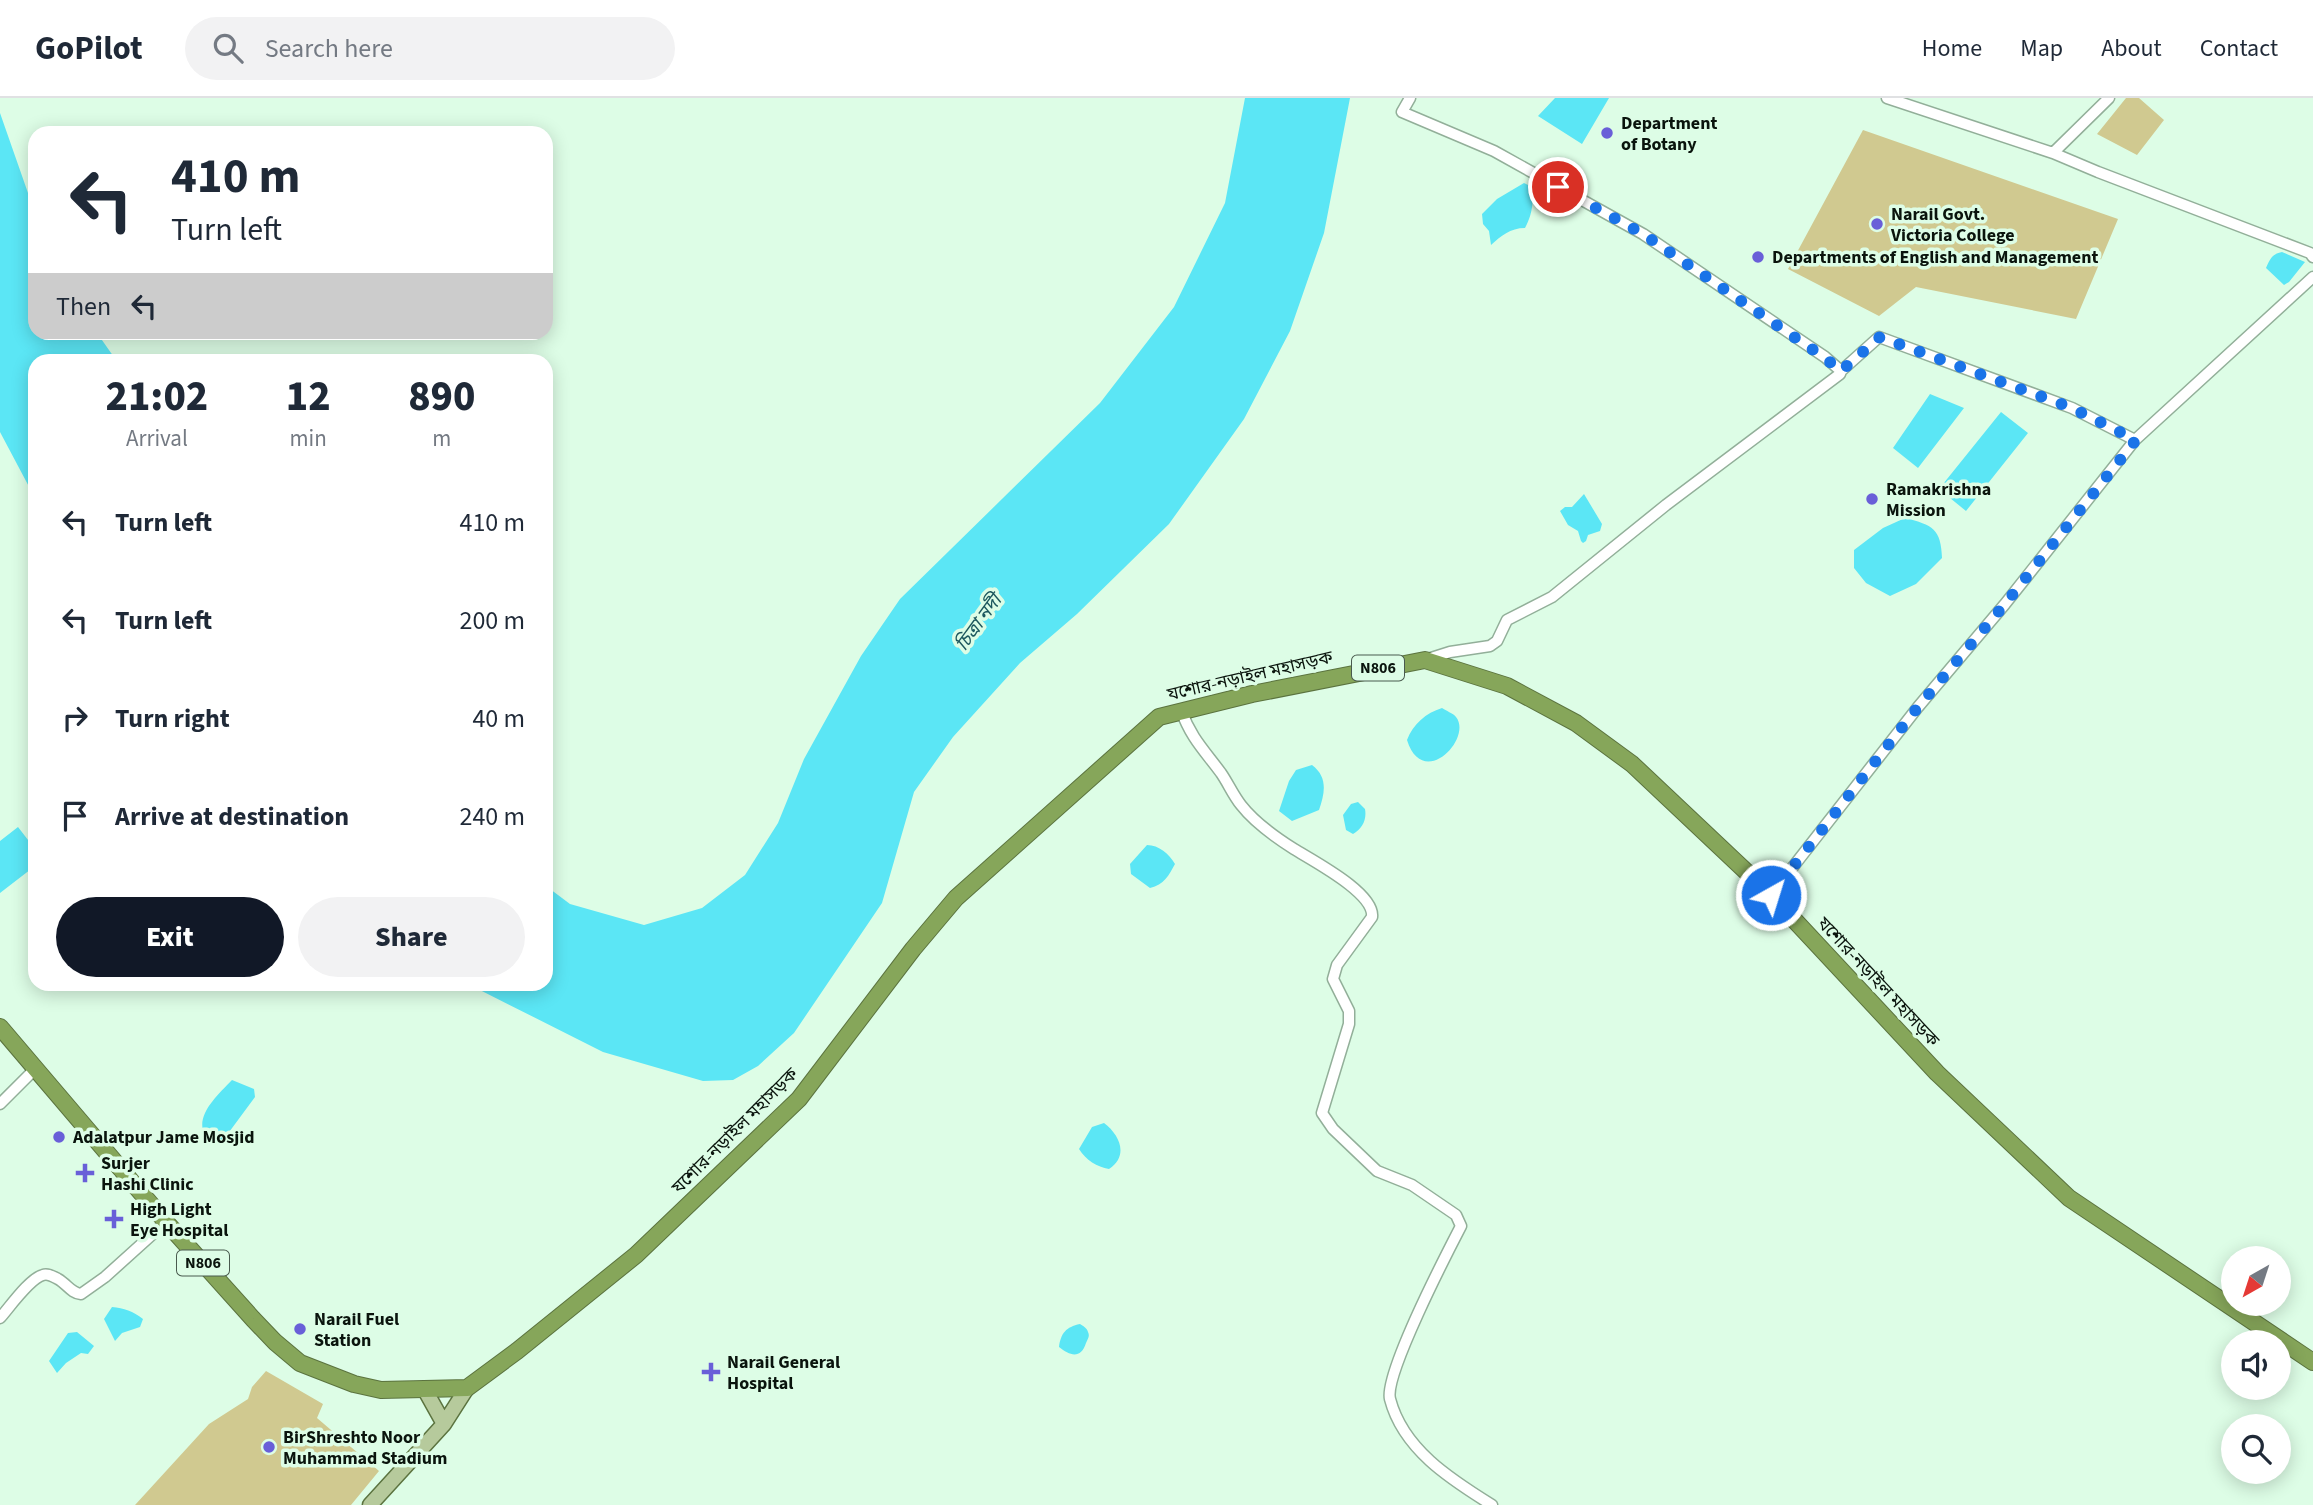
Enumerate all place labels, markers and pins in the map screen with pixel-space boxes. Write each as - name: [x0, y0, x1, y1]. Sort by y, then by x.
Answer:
- place label: Department of Botany: [1621, 111, 1717, 157]
- marker: Department of Botany: [1599, 125, 1615, 141]
- pin: [1528, 157, 1588, 217]
- place label: Narail Govt. Victoria College: [1890, 202, 2015, 248]
- marker: Narail Govt. Victoria College: [1869, 216, 1885, 232]
- place label: Departments of English and Management: [1772, 245, 2098, 270]
- marker: Departments of English and Management: [1750, 249, 1766, 265]
- place label: Ramakrishna Mission: [1886, 477, 1991, 523]
- marker: Ramakrishna Mission: [1864, 491, 1880, 507]
- place label: Adalatpur Jame Mosjid: [72, 1125, 255, 1150]
- marker: Adalatpur Jame Mosjid: [51, 1129, 67, 1145]
- place label: Surjer Hashi Clinic: [101, 1151, 194, 1197]
- marker: Surjer Hashi Clinic: [75, 1163, 95, 1183]
- place label: High Light Eye Hospital: [130, 1197, 228, 1243]
- marker: High Light Eye Hospital: [104, 1209, 124, 1229]
- place label: Narail Fuel Station: [314, 1307, 399, 1353]
- marker: Narail Fuel Station: [292, 1321, 308, 1337]
- place label: Narail General Hospital: [727, 1350, 840, 1396]
- marker: Narail General Hospital: [701, 1362, 721, 1382]
- place label: BirShreshto Noor Muhammad Stadium: [283, 1425, 447, 1471]
- marker: BirShreshto Noor Muhammad Stadium: [261, 1439, 277, 1455]

